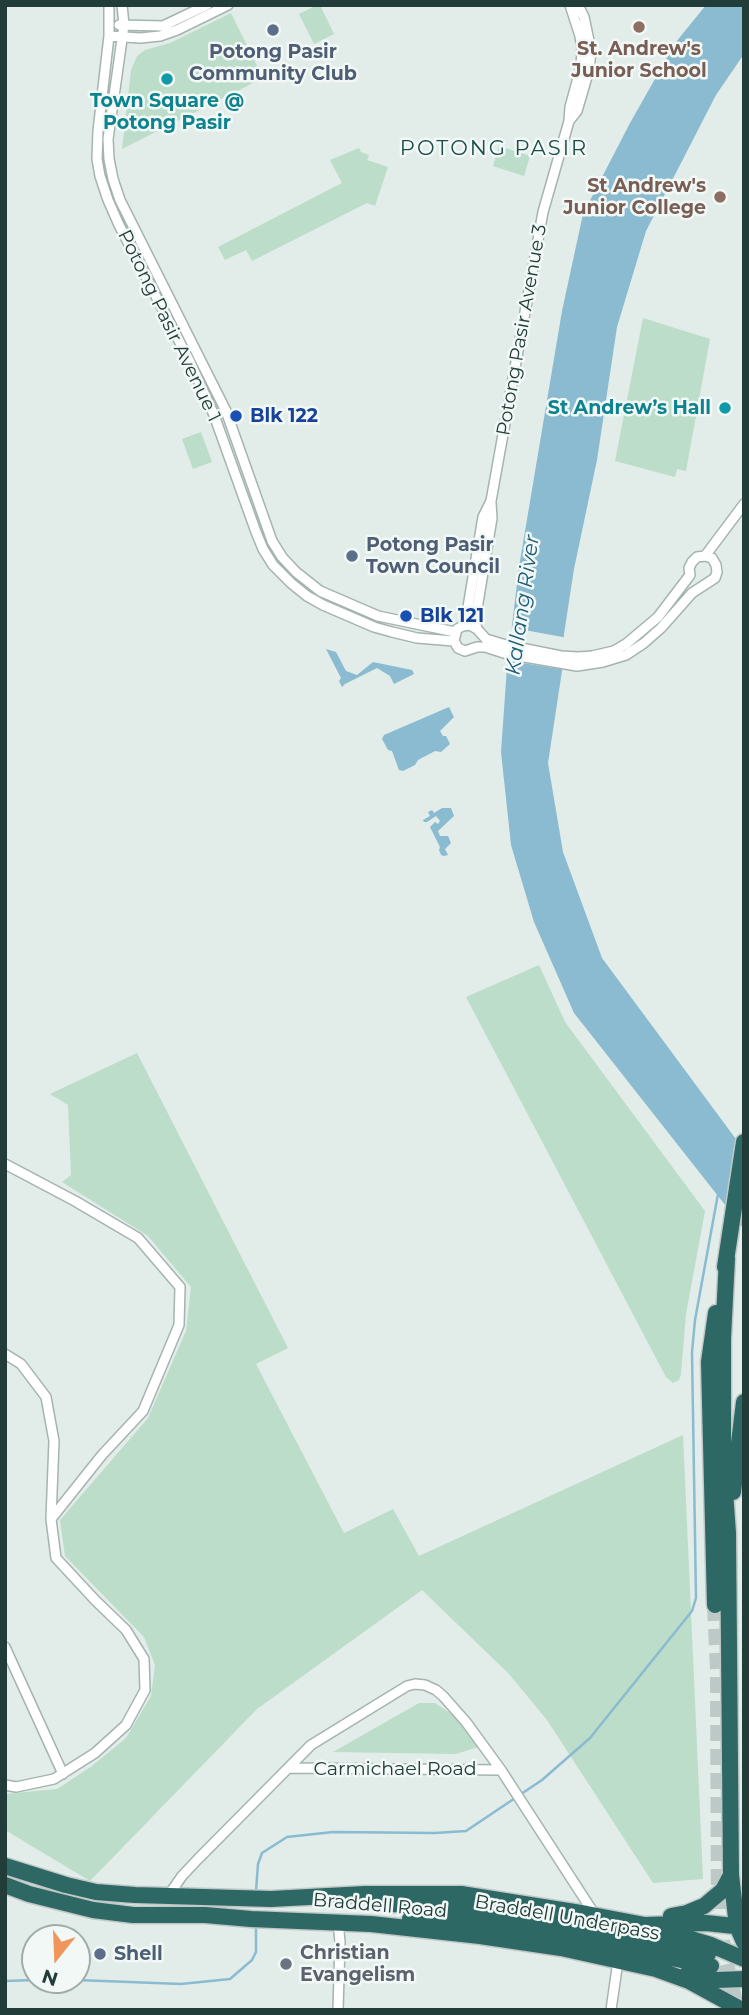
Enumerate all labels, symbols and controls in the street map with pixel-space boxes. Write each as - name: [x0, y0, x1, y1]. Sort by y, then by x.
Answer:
- marker: St. Andrew's Junior School: [631, 19, 647, 35]
- marker: Potong Pasir Community Club: [265, 22, 281, 38]
- place label: St. Andrew's Junior School: [571, 38, 707, 82]
- place label: Potong Pasir Community Club: [189, 41, 357, 85]
- marker: Town Square @ Potong Pasir: [159, 71, 175, 87]
- place label: Town Square @ Potong Pasir: [90, 90, 244, 134]
- district label: POTONG PASIR: [401, 136, 587, 162]
- place label: St Andrew's Junior College: [563, 175, 706, 219]
- marker: St Andrew's Junior College: [712, 189, 728, 205]
- street label: Potong Pasir Avenue 3: [492, 222, 552, 438]
- street label: Potong Pasir Avenue 1: [113, 226, 225, 426]
- place label: St Andrew’s Hall: [548, 397, 711, 419]
- marker: St Andrew’s Hall: [717, 400, 733, 416]
- place label: Blk 122: [250, 405, 318, 427]
- marker: Blk 122: [228, 408, 244, 424]
- water label: Kallang River: [501, 533, 545, 677]
- place label: Potong Pasir Town Council: [366, 534, 500, 578]
- marker: Potong Pasir Town Council: [344, 548, 360, 564]
- place label: Blk 121: [420, 605, 484, 627]
- marker: Blk 121: [398, 608, 414, 624]
- street label: Carmichael Road: [313, 1758, 477, 1780]
- street label: Braddell Road: [312, 1889, 448, 1923]
- street label: Braddell Underpass: [473, 1891, 661, 1945]
- north arrow: [21, 1924, 91, 1994]
- place label: Christian Evangelism: [300, 1942, 415, 1986]
- place label: Shell: [114, 1943, 163, 1965]
- marker: Shell: [92, 1946, 108, 1962]
- marker: Christian Evangelism: [278, 1956, 294, 1972]
- text: N: [39, 1964, 61, 1991]

